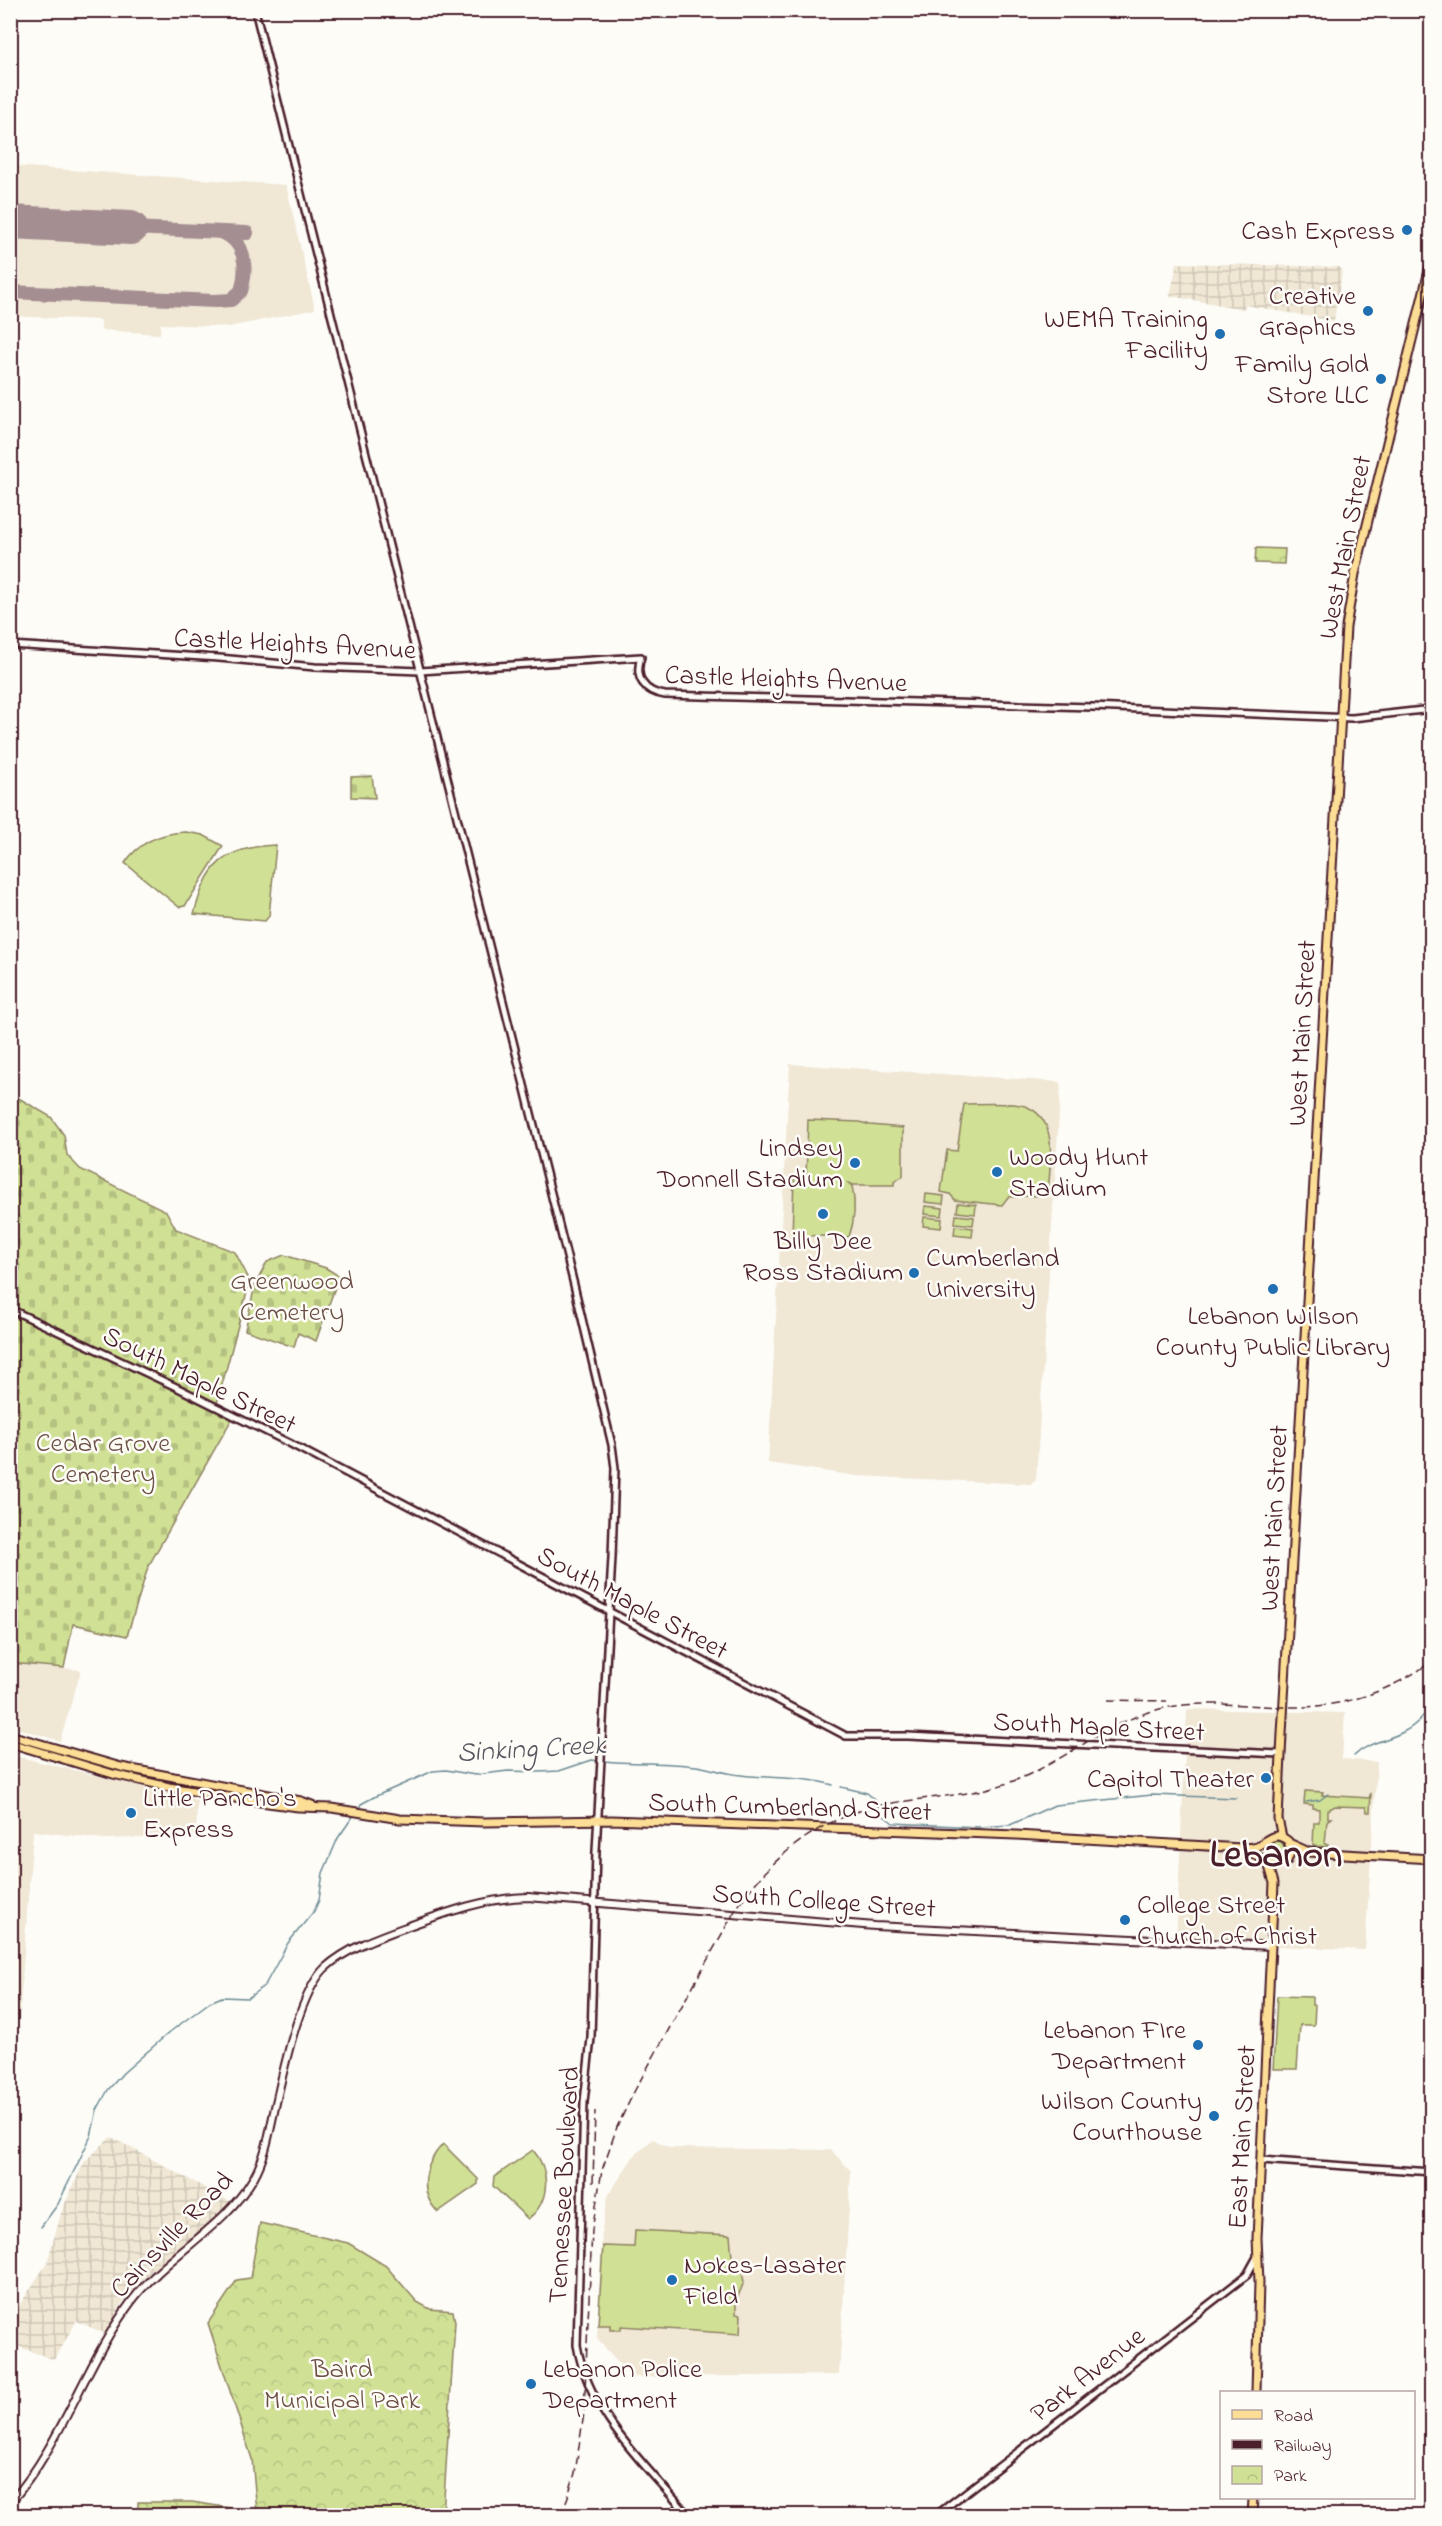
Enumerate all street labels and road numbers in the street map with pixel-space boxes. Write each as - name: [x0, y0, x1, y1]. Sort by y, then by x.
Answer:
- street label: West Main Street: [1310, 452, 1383, 643]
- street label: Castle Heights Avenue: [173, 620, 418, 671]
- street label: Castle Heights Avenue: [664, 657, 909, 704]
- street label: West Main Street: [1279, 939, 1328, 1127]
- street label: South Maple Street: [95, 1317, 303, 1445]
- street label: West Main Street: [1251, 1424, 1300, 1612]
- street label: South Maple Street: [529, 1537, 734, 1671]
- street label: South Maple Street: [992, 1703, 1206, 1754]
- street label: South Cumberland Street: [647, 1784, 932, 1833]
- street label: South College Street: [711, 1875, 937, 1930]
- street label: East Main Street: [1219, 2044, 1268, 2230]
- street label: Tennessee Boulevard: [540, 2066, 591, 2305]
- street label: Cainsville Road: [102, 2163, 244, 2308]
- street label: Park Avenue: [1023, 2318, 1155, 2433]

